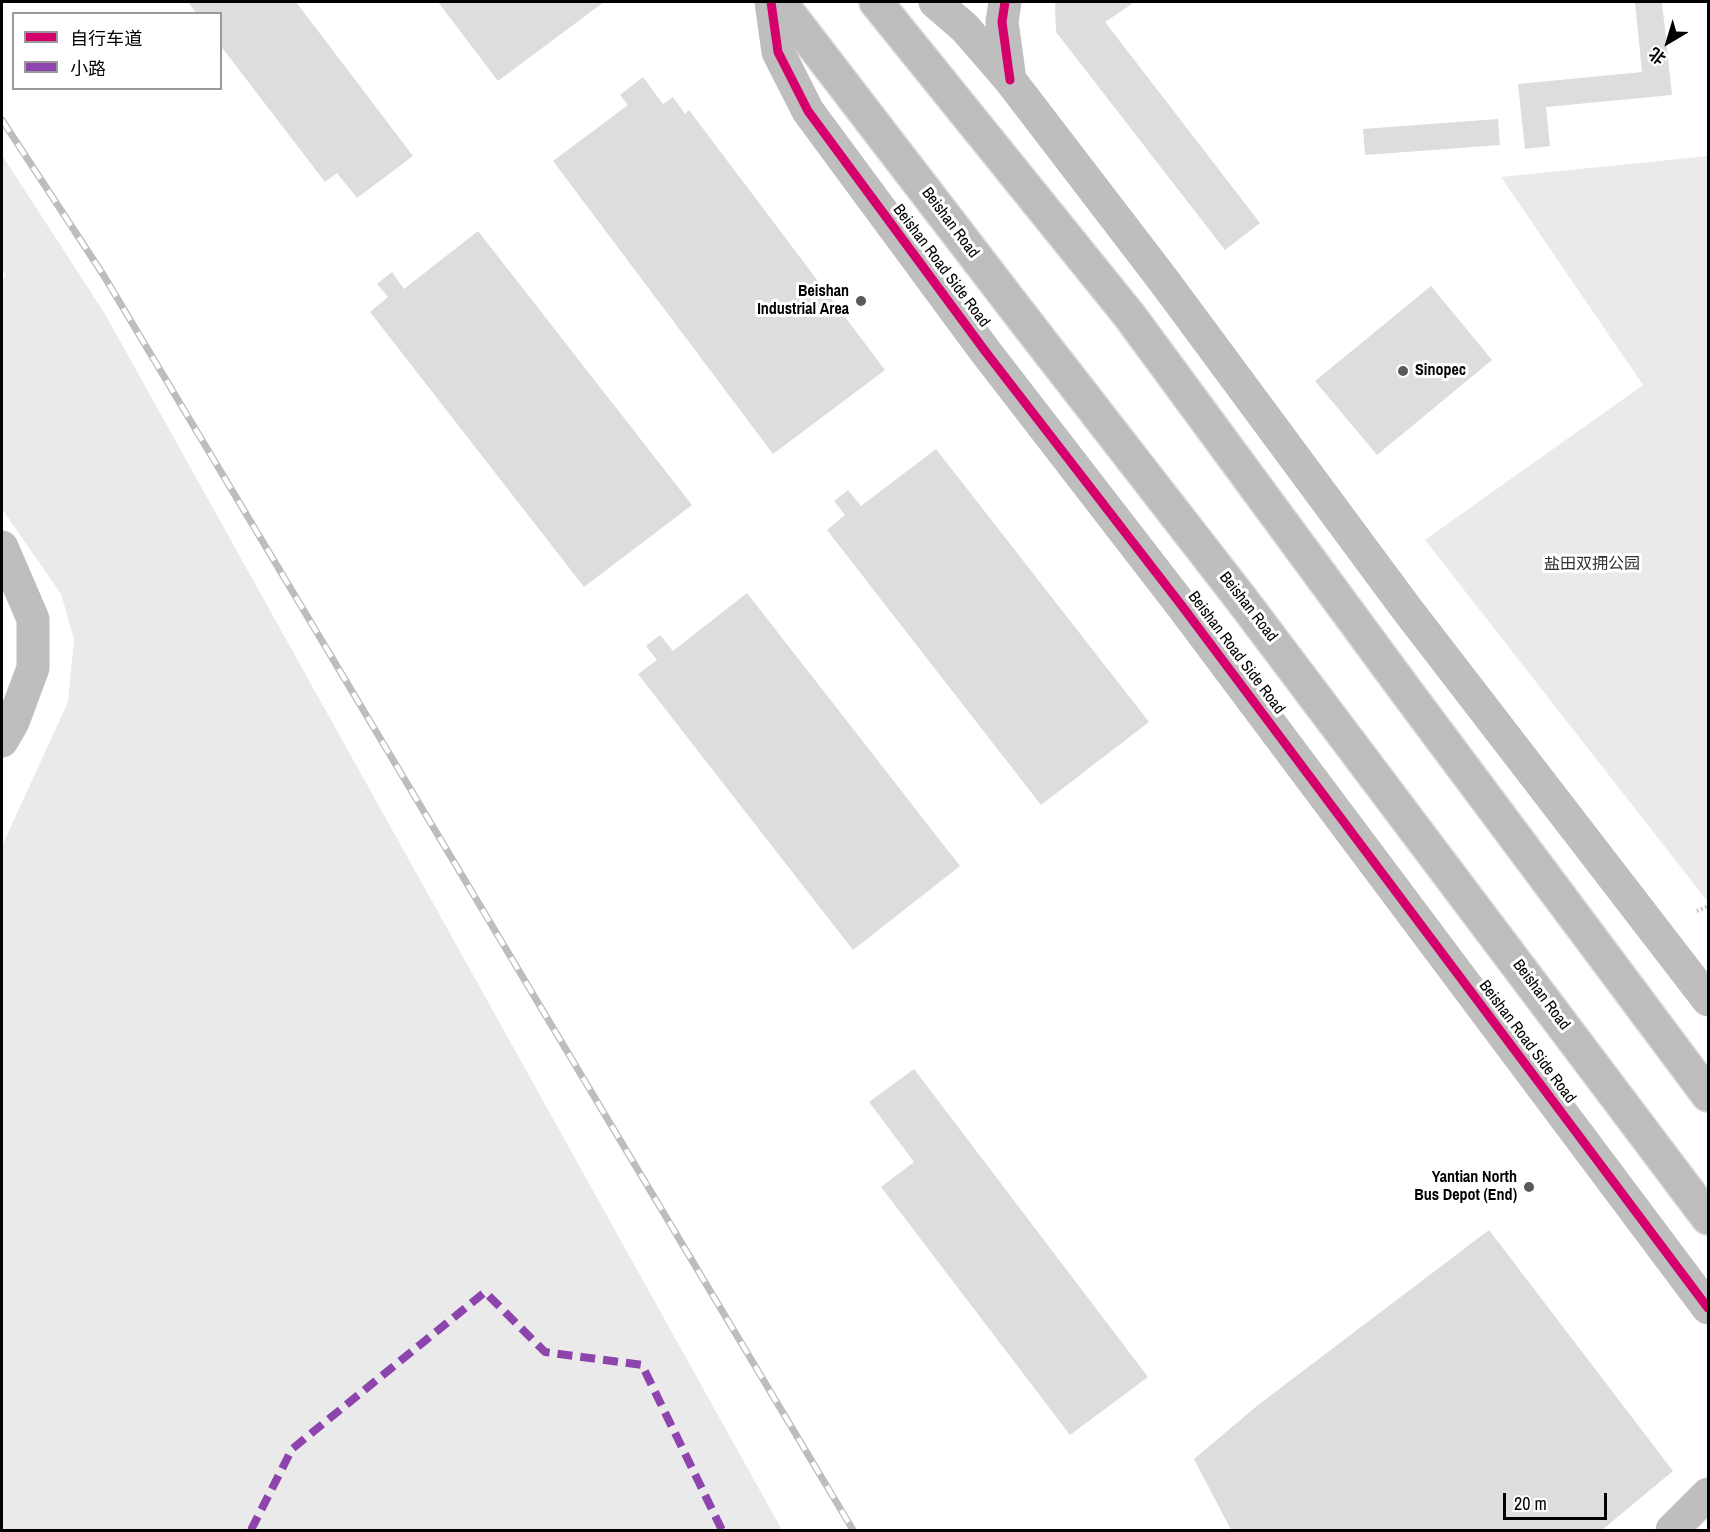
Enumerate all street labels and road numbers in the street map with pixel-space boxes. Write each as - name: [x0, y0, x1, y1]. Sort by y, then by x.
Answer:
- street label: Beishan Road: [917, 184, 983, 262]
- street label: Beishan Road Side Road: [889, 201, 993, 331]
- street label: Beishan Road: [1215, 568, 1281, 646]
- street label: Beishan Road Side Road: [1184, 588, 1288, 718]
- street label: Beishan Road: [1508, 956, 1574, 1034]
- street label: Beishan Road Side Road: [1475, 977, 1579, 1107]

